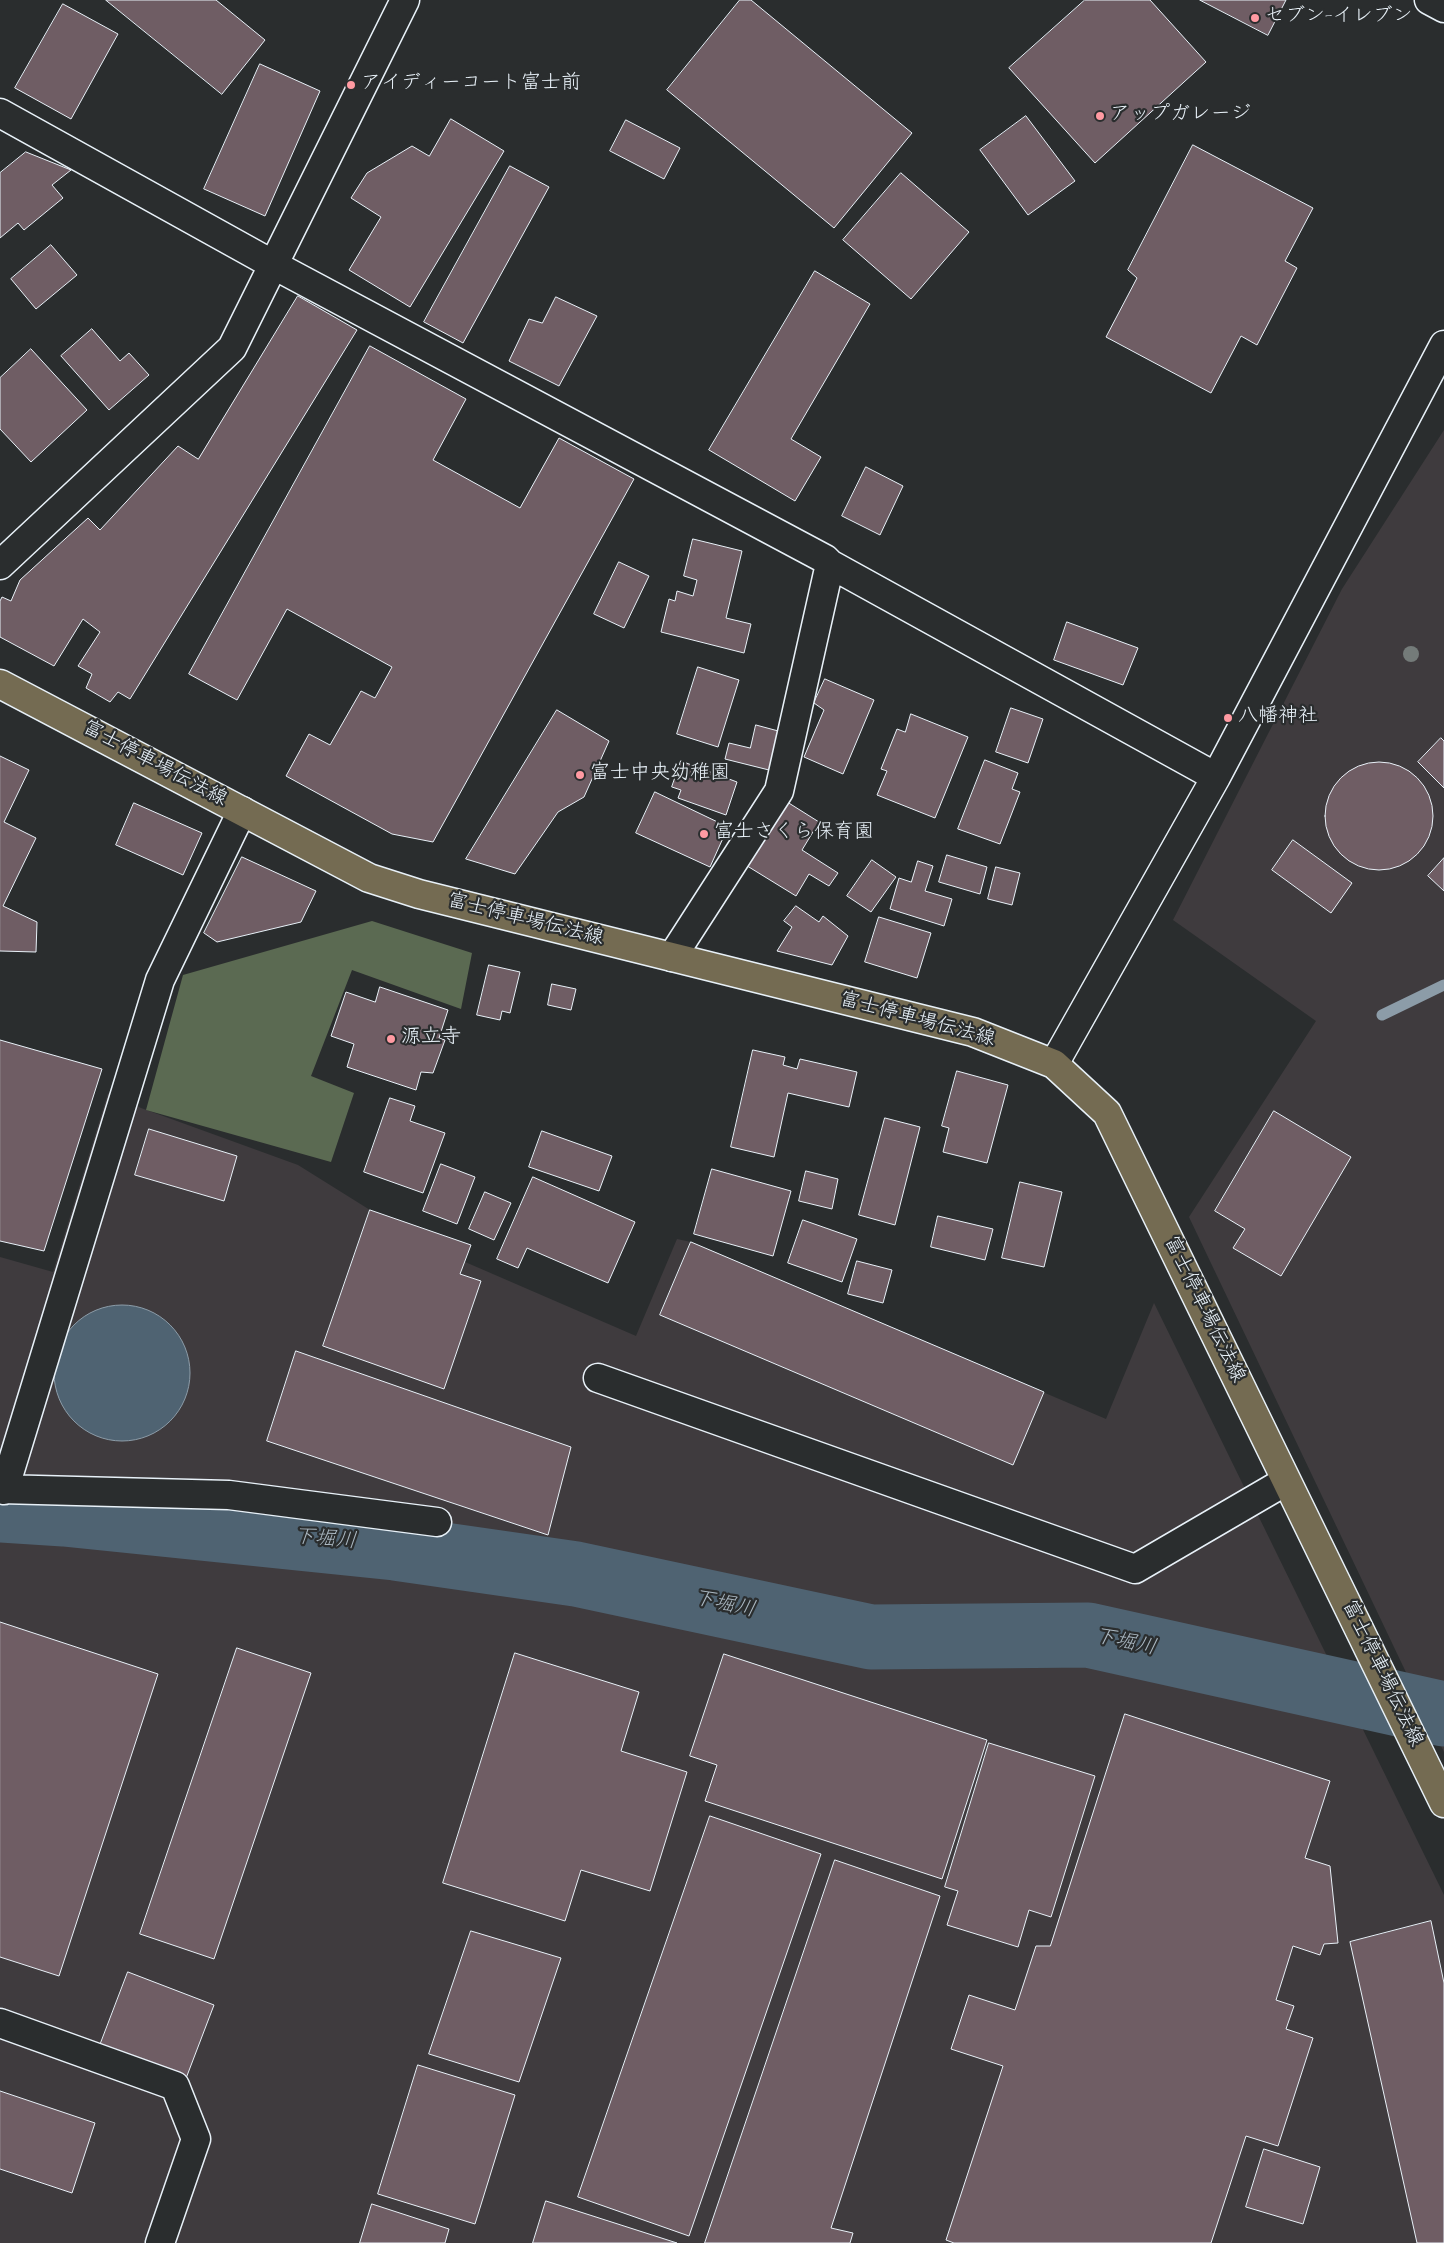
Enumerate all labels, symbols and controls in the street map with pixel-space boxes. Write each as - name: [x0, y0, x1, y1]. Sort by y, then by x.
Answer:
- place label: セブン-イレブン: [1265, 6, 1412, 30]
- marker: セブン-イレブン: [1249, 12, 1261, 24]
- place label: アイディーコート富士前: [361, 73, 581, 97]
- marker: アイディーコート富士前: [345, 79, 357, 91]
- place label: アップガレージ: [1110, 104, 1251, 128]
- marker: アップガレージ: [1094, 110, 1106, 122]
- place label: 八幡神社: [1238, 706, 1318, 730]
- marker: 八幡神社: [1222, 712, 1234, 724]
- street label: 富士停車場伝法線: [78, 717, 230, 813]
- place label: 富士中央幼稚園: [590, 763, 730, 787]
- marker: 富士中央幼稚園: [574, 769, 586, 781]
- place label: 富士さくら保育園: [714, 822, 874, 846]
- marker: 富士さくら保育園: [698, 828, 710, 840]
- street label: 富士停車場伝法線: [444, 890, 606, 952]
- street label: 富士停車場伝法線: [837, 989, 997, 1053]
- place label: 源立寺: [401, 1027, 461, 1051]
- marker: 源立寺: [385, 1033, 397, 1045]
- street label: 富士停車場伝法線: [1157, 1233, 1249, 1387]
- water label: 下堀川: [293, 1526, 357, 1556]
- water label: 下堀川: [691, 1587, 757, 1625]
- street label: 富士停車場伝法線: [1335, 1597, 1427, 1751]
- water label: 下堀川: [1092, 1625, 1158, 1663]

